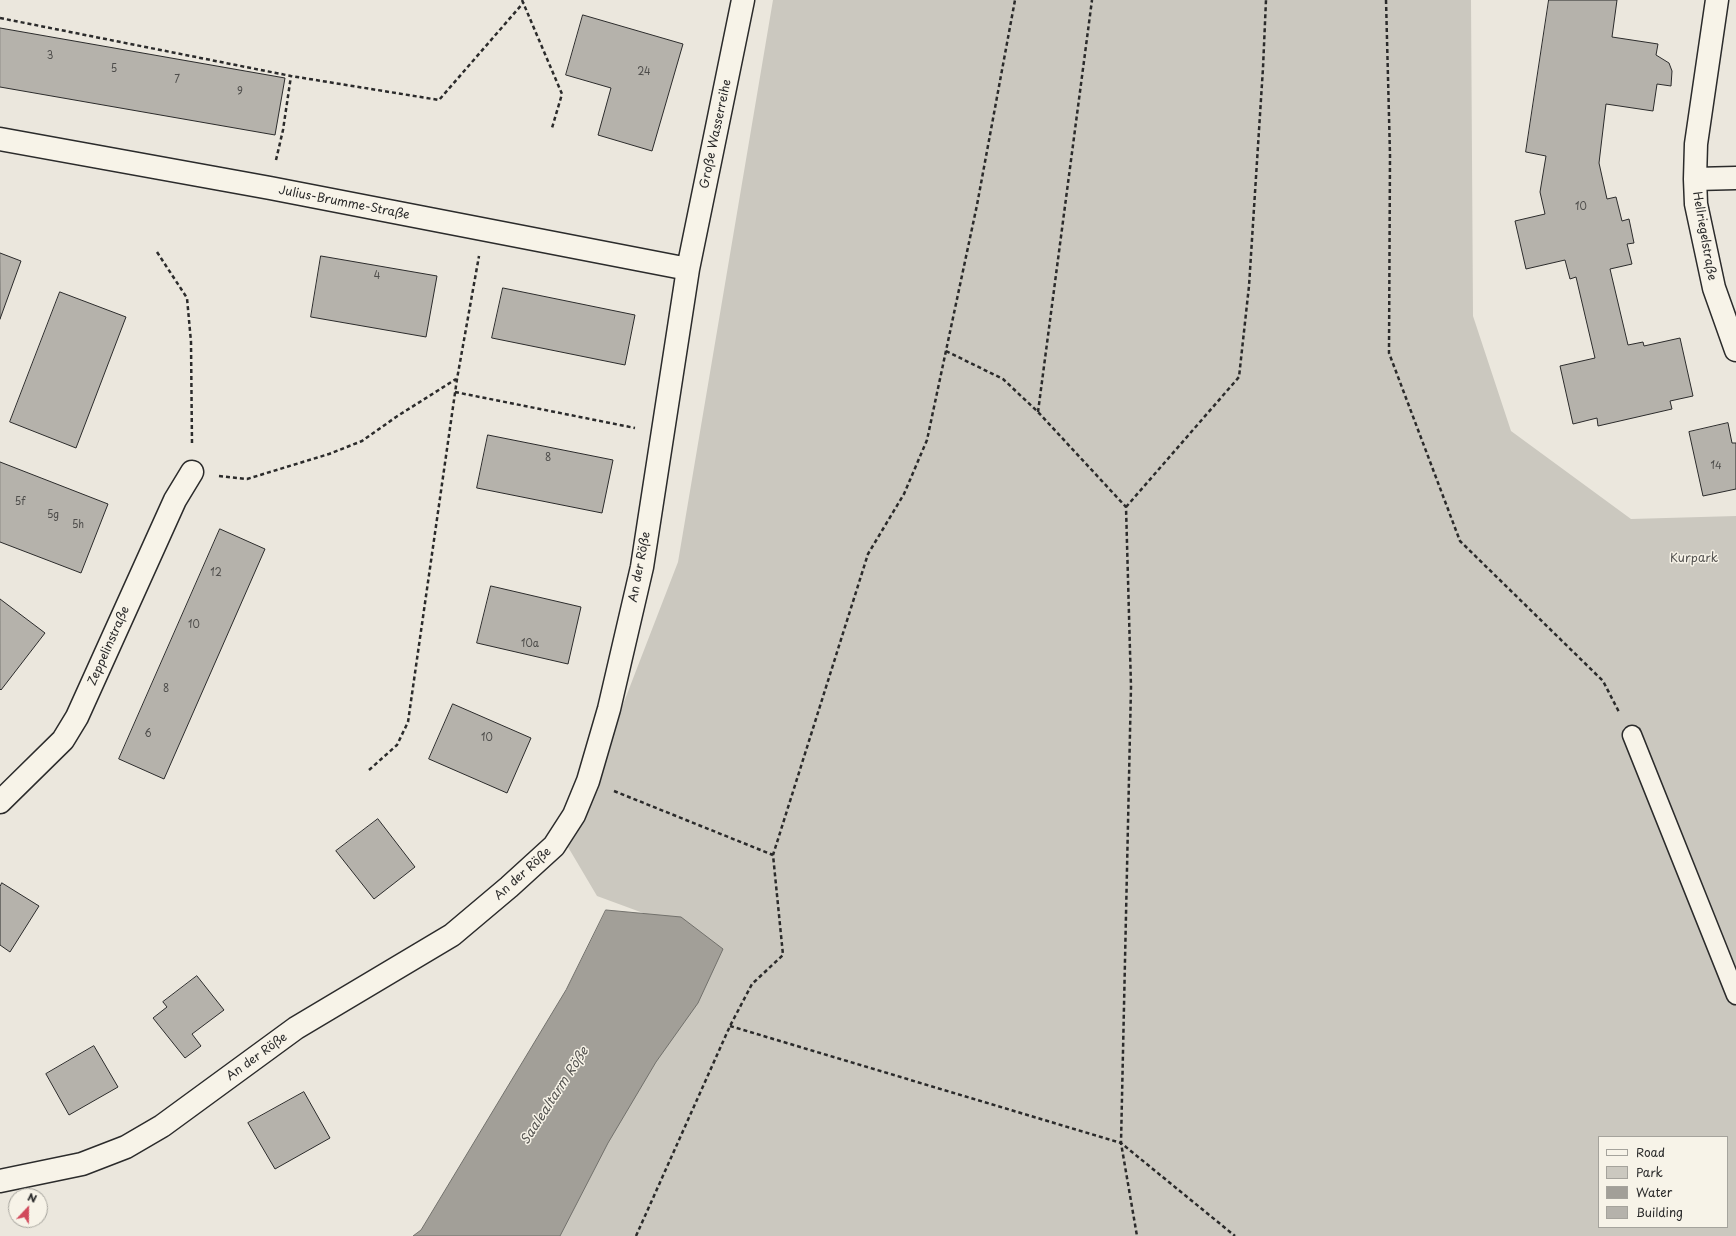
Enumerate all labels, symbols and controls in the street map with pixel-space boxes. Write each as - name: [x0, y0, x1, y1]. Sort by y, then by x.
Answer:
- house number: 3: [47, 50, 53, 62]
- house number: 5: [111, 63, 117, 75]
- house number: 24: [637, 66, 651, 78]
- house number: 7: [174, 74, 180, 86]
- street label: Große Wasserreihe: [697, 78, 735, 190]
- house number: 9: [237, 86, 243, 98]
- street label: Julius-Brumme-Straße: [277, 183, 411, 223]
- street label: Hellriegelstraße: [1689, 190, 1719, 282]
- house number: 10: [1575, 201, 1587, 213]
- house number: 4: [374, 270, 380, 282]
- house number: 8: [545, 452, 551, 464]
- house number: 14: [1710, 460, 1722, 472]
- house number: 5f: [15, 496, 25, 508]
- house number: 5g: [47, 509, 59, 521]
- house number: 5h: [72, 519, 84, 531]
- street label: An der Röße: [626, 531, 654, 603]
- park label: Kurpark: [1670, 552, 1718, 566]
- house number: 12: [210, 567, 222, 579]
- street label: Zeppelinstraße: [85, 604, 133, 688]
- house number: 10: [188, 619, 200, 631]
- house number: 10a: [521, 638, 539, 650]
- house number: 8: [163, 683, 169, 695]
- house number: 6: [144, 728, 152, 740]
- house number: 10: [481, 732, 493, 744]
- street label: An der Röße: [492, 845, 554, 903]
- street label: An der Röße: [224, 1030, 290, 1084]
- water label: Saalealtarm Röße: [518, 1044, 592, 1148]
- legend: [1598, 1136, 1728, 1228]
- text: Road: [1636, 1143, 1665, 1161]
- text: Park: [1636, 1163, 1663, 1181]
- text: Water: [1636, 1183, 1672, 1201]
- north arrow: [8, 1188, 48, 1228]
- text: N: [25, 1188, 40, 1207]
- text: Building: [1636, 1203, 1683, 1221]

